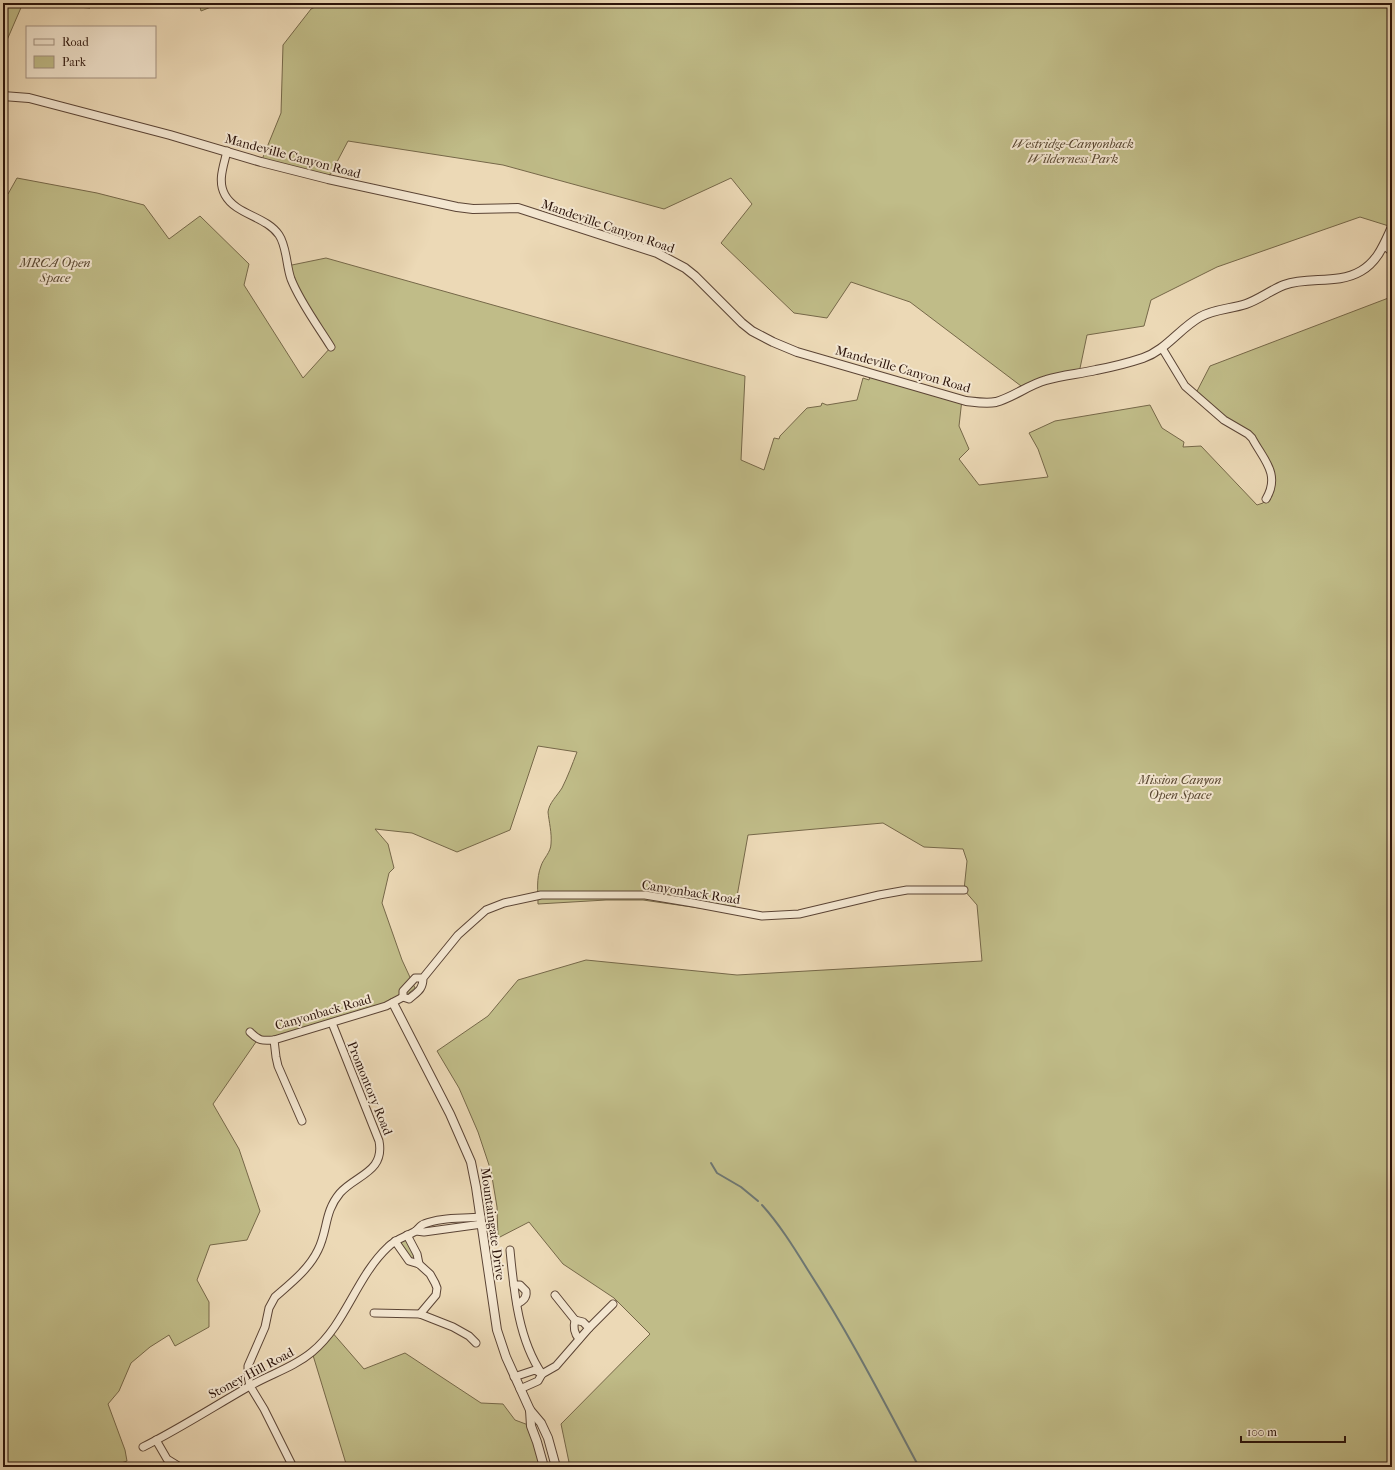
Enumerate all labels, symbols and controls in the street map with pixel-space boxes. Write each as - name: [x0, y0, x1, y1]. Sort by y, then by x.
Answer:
- legend: [26, 26, 156, 78]
- text: Road: [62, 35, 89, 49]
- text: Park: [62, 55, 87, 69]
- street label: Mandeville Canyon Road: [224, 131, 363, 182]
- park label: Westridge-Canyonback Wilderness Park: [1012, 136, 1134, 166]
- street label: Mandeville Canyon Road: [539, 196, 677, 256]
- park label: MRCA Open Space: [18, 255, 91, 285]
- street label: Mandeville Canyon Road: [834, 343, 973, 396]
- park label: Mission Canyon Open Space: [1137, 772, 1222, 802]
- street label: Canyonback Road: [641, 877, 742, 907]
- street label: Canyonback Road: [273, 991, 374, 1033]
- street label: Promontory Road: [344, 1039, 396, 1138]
- street label: Mountaingate Drive: [478, 1167, 508, 1282]
- street label: Stoney Hill Road: [206, 1344, 297, 1402]
- scale bar: [1241, 1418, 1345, 1444]
- text: 100 m: [1247, 1425, 1277, 1439]

